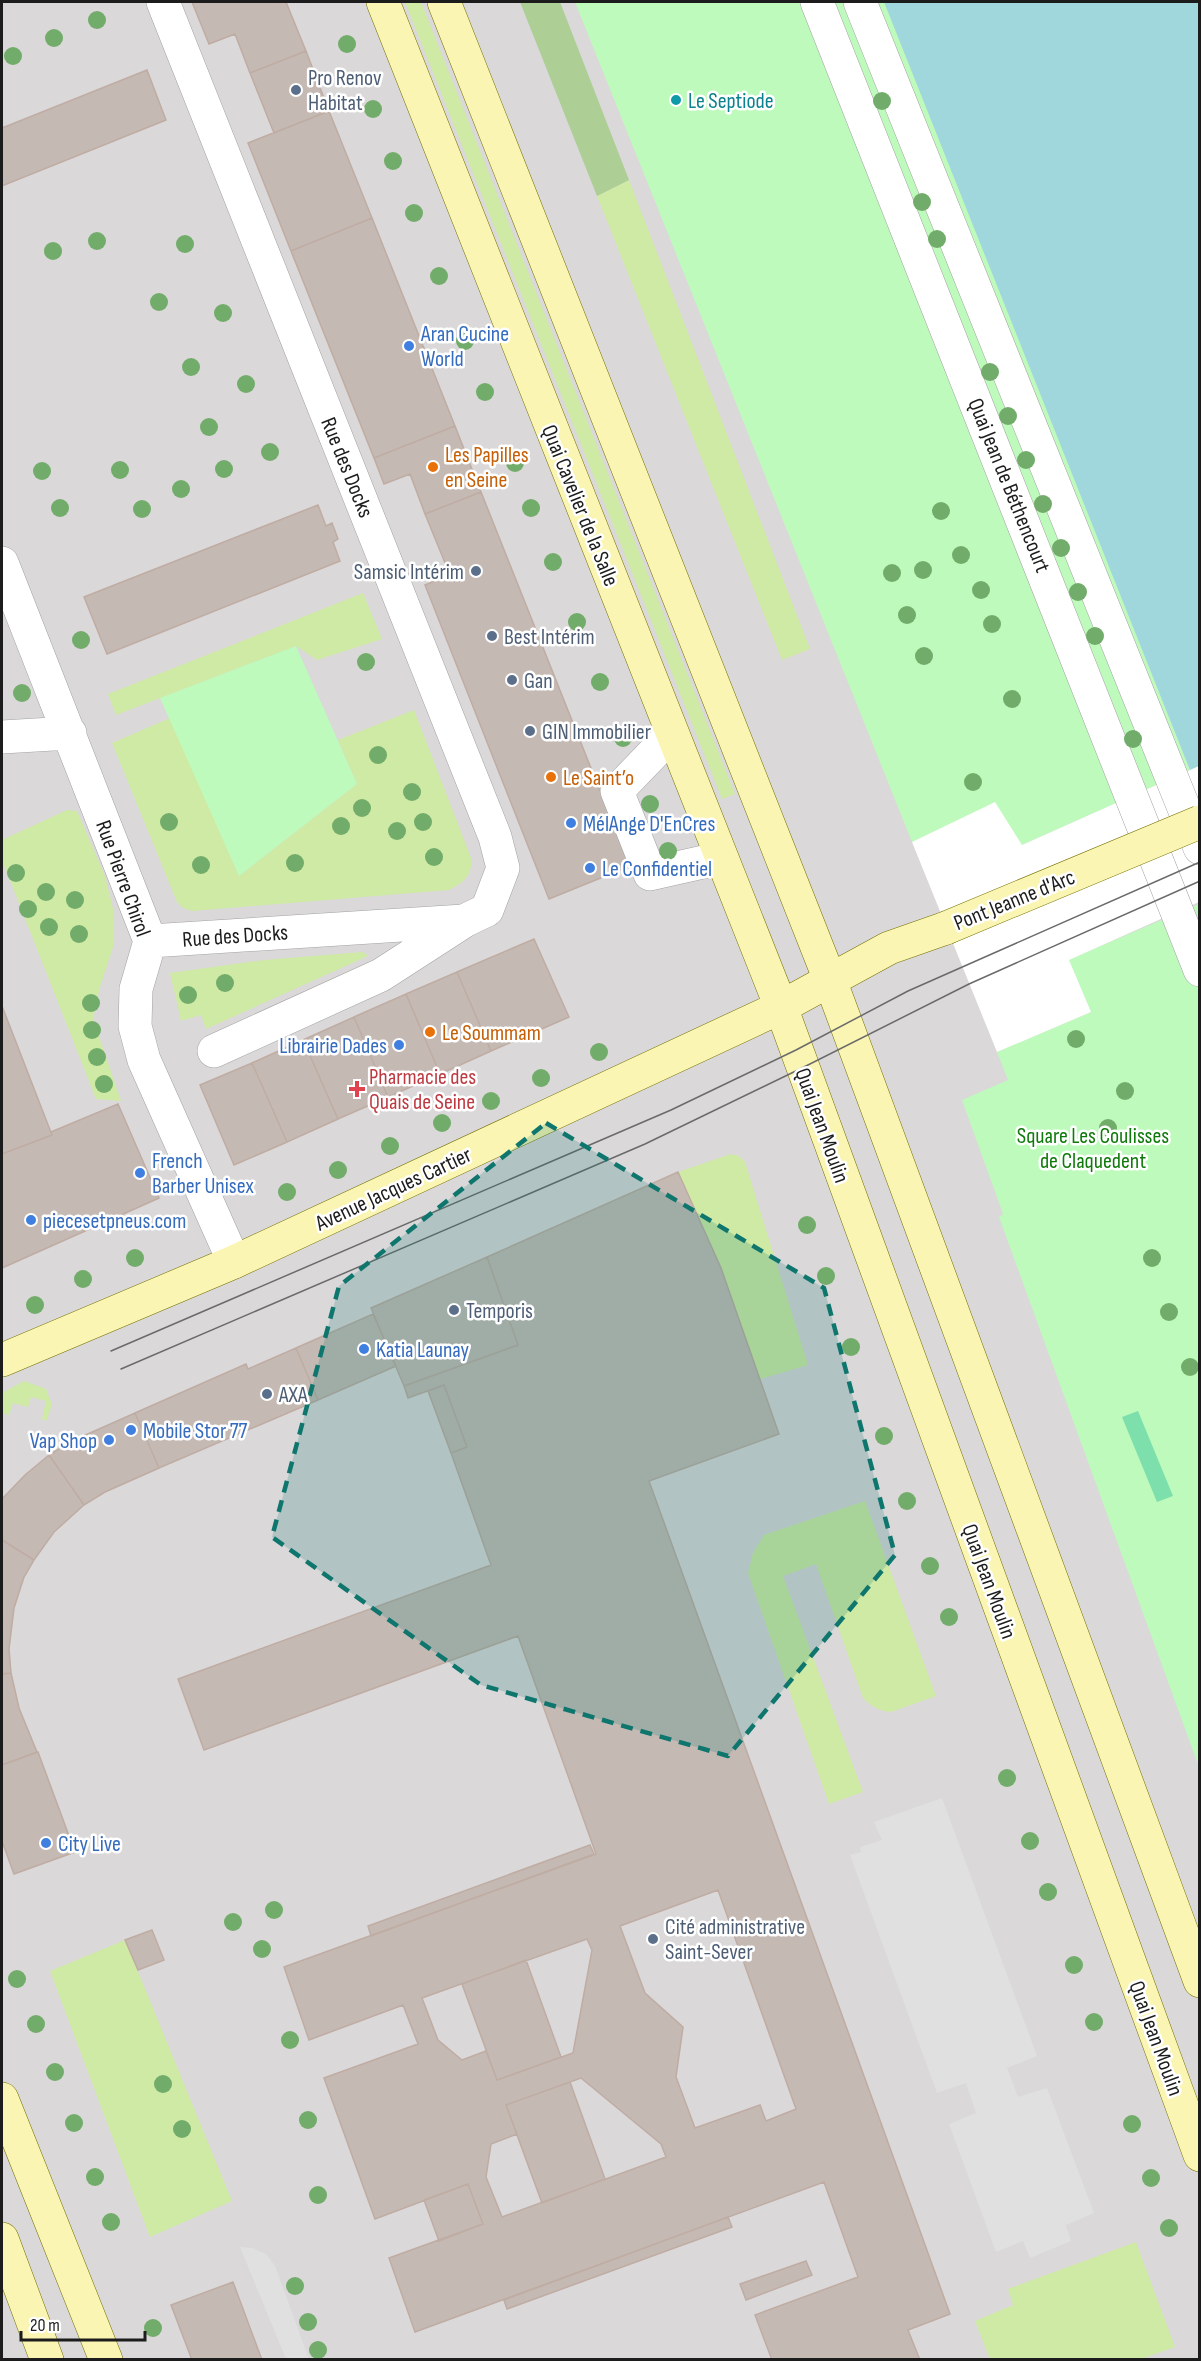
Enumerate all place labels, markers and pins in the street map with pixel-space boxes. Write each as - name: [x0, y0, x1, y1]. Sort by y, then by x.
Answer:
- place label: Pro Renov Habitat: [308, 65, 382, 117]
- marker: Pro Renov Habitat: [289, 83, 303, 97]
- place label: Le Septiode: [688, 88, 774, 115]
- marker: Le Septiode: [669, 93, 683, 107]
- place label: Aran Cucine World: [420, 321, 509, 373]
- marker: Aran Cucine World: [402, 339, 416, 353]
- place label: Les Papilles en Seine: [445, 442, 529, 494]
- marker: Les Papilles en Seine: [426, 460, 440, 474]
- place label: Samsic Intérim: [354, 559, 464, 586]
- marker: Samsic Intérim: [469, 564, 483, 578]
- place label: Best Intérim: [504, 624, 595, 651]
- marker: Best Intérim: [485, 629, 499, 643]
- place label: Gan: [524, 668, 553, 695]
- marker: Gan: [505, 673, 519, 687]
- place label: GIN Immobilier: [542, 719, 651, 746]
- marker: GIN Immobilier: [523, 724, 537, 738]
- place label: Le Saint’o: [563, 765, 634, 792]
- marker: Le Saint’o: [544, 770, 558, 784]
- place label: MélAnge D'EnCres: [583, 811, 715, 838]
- marker: MélAnge D'EnCres: [564, 816, 578, 830]
- place label: Le Confidentiel: [602, 856, 712, 883]
- marker: Le Confidentiel: [583, 861, 597, 875]
- place label: Le Soummam: [442, 1020, 541, 1047]
- marker: Le Soummam: [423, 1025, 437, 1039]
- place label: Librairie Dades: [279, 1033, 387, 1060]
- marker: Librairie Dades: [392, 1038, 406, 1052]
- place label: Pharmacie des Quais de Seine: [369, 1064, 476, 1116]
- marker: Pharmacie des Quais de Seine: [350, 1082, 364, 1096]
- place label: French Barber Unisex: [152, 1148, 254, 1200]
- marker: French Barber Unisex: [133, 1166, 147, 1180]
- place label: piecesetpneus.com: [43, 1208, 186, 1235]
- marker: piecesetpneus.com: [24, 1213, 38, 1227]
- place label: Temporis: [466, 1298, 533, 1325]
- marker: Temporis: [447, 1303, 461, 1317]
- place label: Katia Launay: [376, 1337, 470, 1364]
- marker: Katia Launay: [357, 1342, 371, 1356]
- place label: AXA: [278, 1382, 308, 1409]
- marker: AXA: [260, 1387, 274, 1401]
- place label: Mobile Stor 77: [143, 1418, 248, 1445]
- marker: Mobile Stor 77: [124, 1423, 138, 1437]
- place label: Vap Shop: [30, 1428, 97, 1455]
- marker: Vap Shop: [102, 1433, 116, 1447]
- place label: City Live: [58, 1831, 121, 1858]
- marker: City Live: [39, 1836, 53, 1850]
- place label: Cité administrative Saint-Sever: [665, 1914, 805, 1966]
- marker: Cité administrative Saint-Sever: [646, 1932, 660, 1946]

